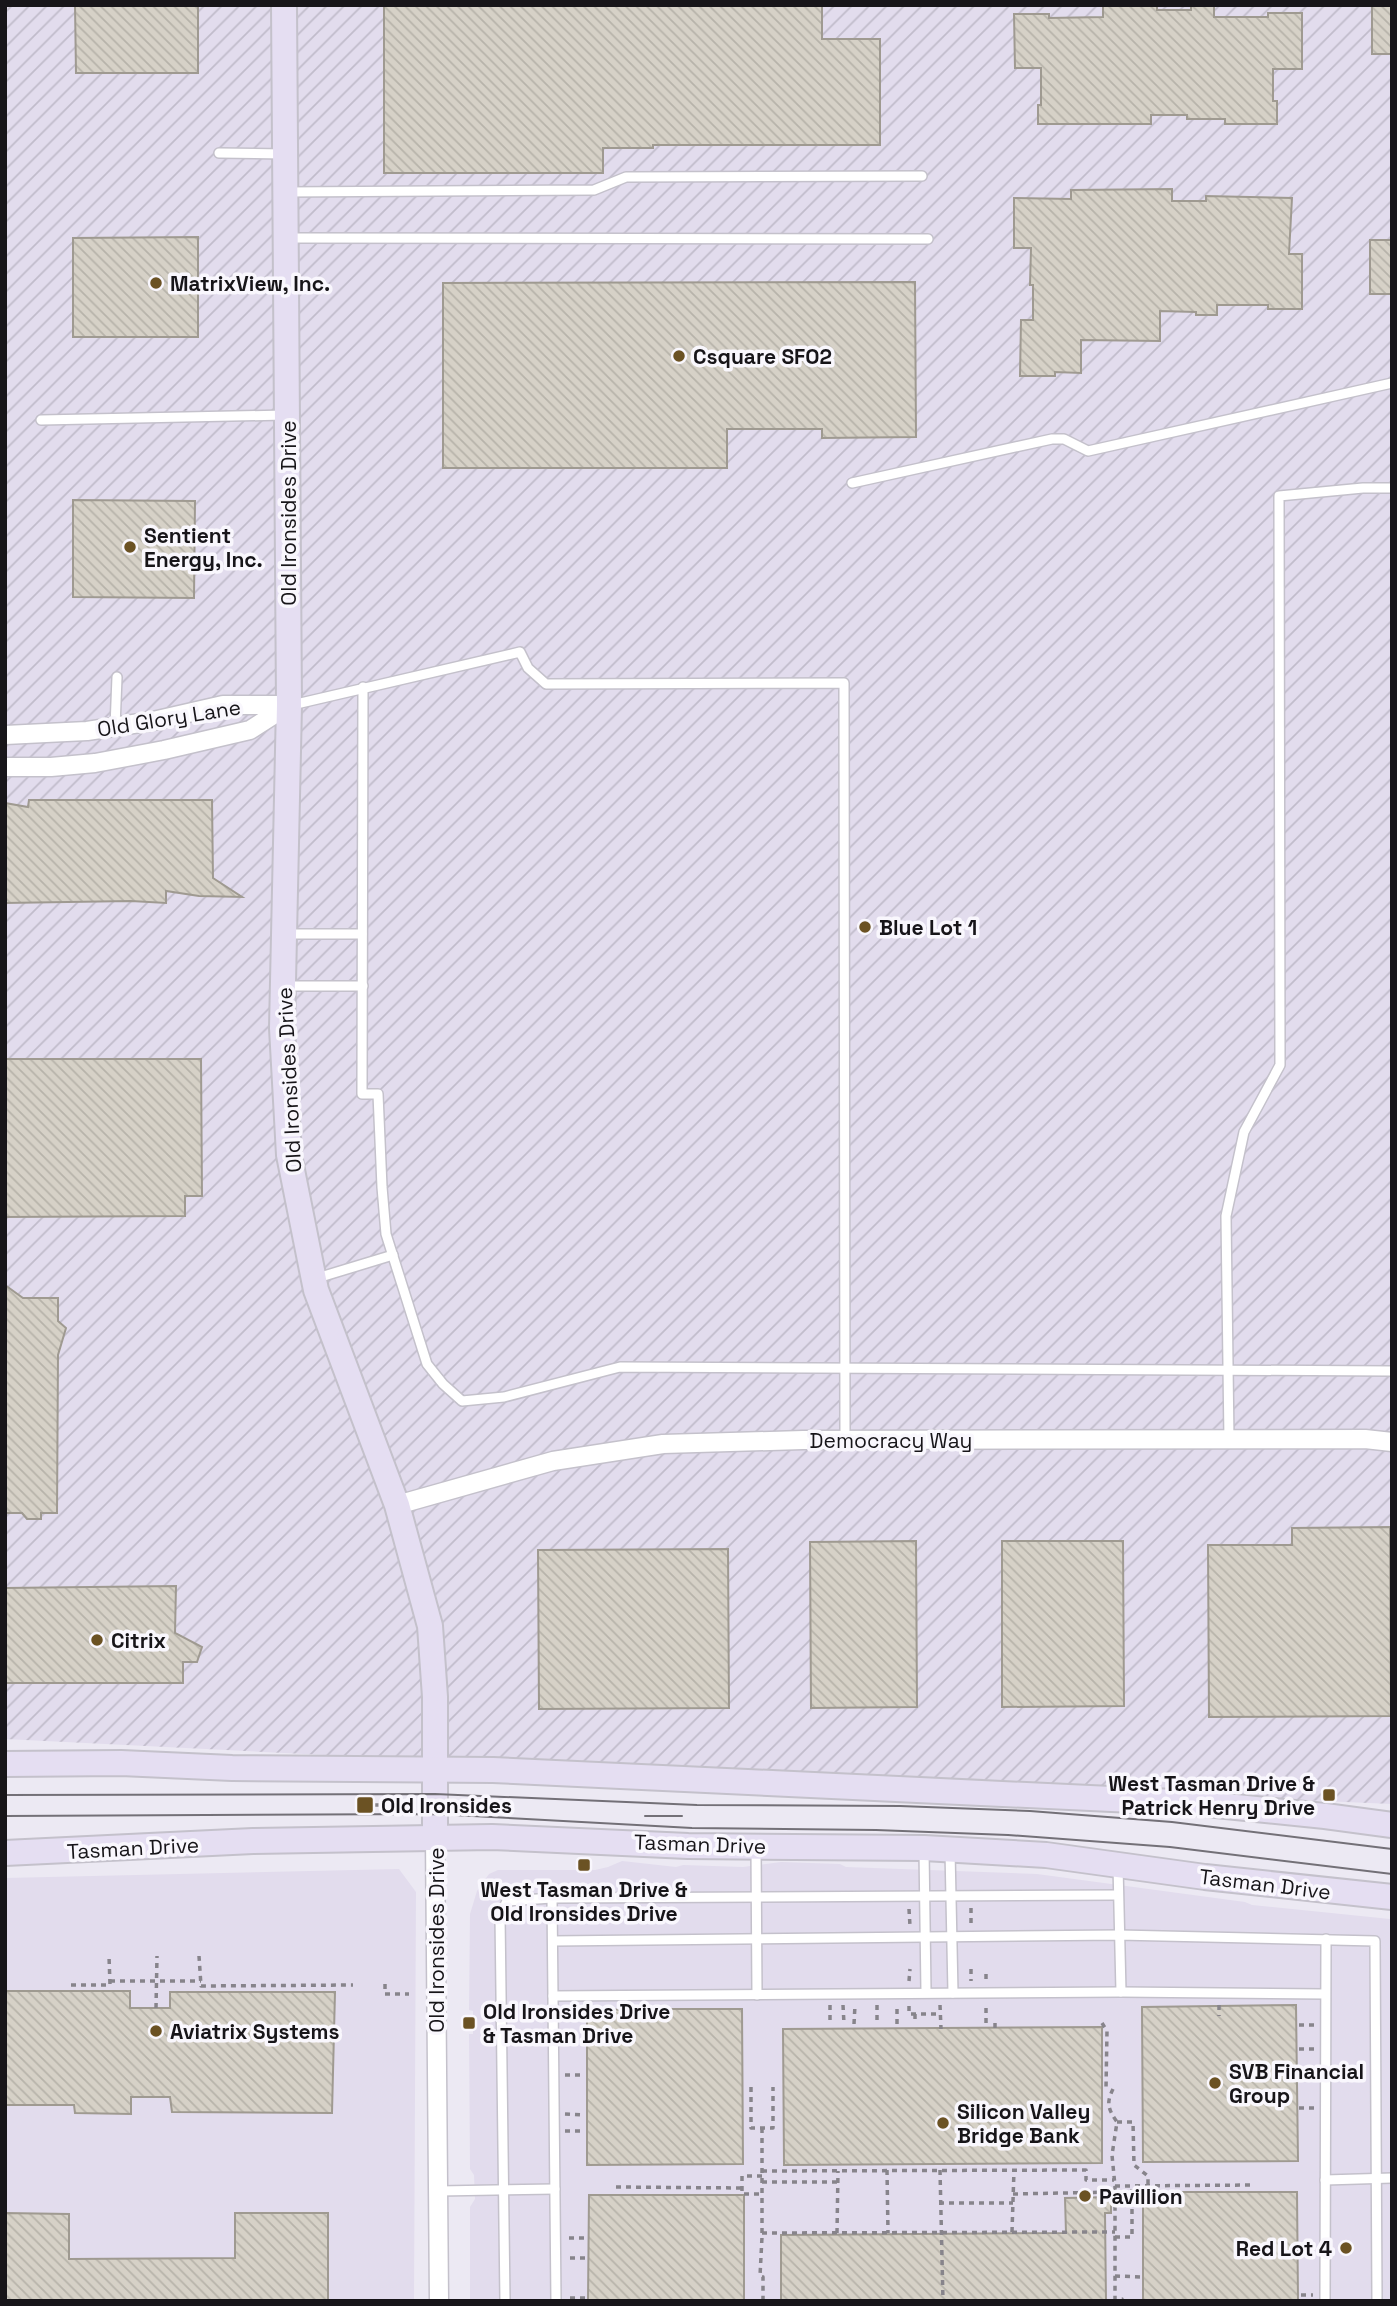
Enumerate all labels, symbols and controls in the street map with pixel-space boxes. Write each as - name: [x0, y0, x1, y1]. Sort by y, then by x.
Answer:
- place label: MatrixView, Inc.: [170, 270, 330, 297]
- marker: MatrixView, Inc.: [148, 275, 164, 291]
- place label: Csquare SFO2: [693, 343, 832, 370]
- marker: Csquare SFO2: [671, 348, 687, 364]
- street label: Old Ironsides Drive: [275, 420, 302, 606]
- place label: Sentient Energy, Inc.: [144, 522, 263, 573]
- marker: Sentient Energy, Inc.: [122, 539, 138, 555]
- street label: Old Glory Lane: [95, 693, 243, 743]
- place label: Blue Lot 1: [879, 914, 977, 941]
- marker: Blue Lot 1: [857, 919, 873, 935]
- street label: Old Ironsides Drive: [271, 987, 307, 1173]
- street label: Democracy Way: [810, 1427, 972, 1454]
- place label: Citrix: [111, 1627, 166, 1654]
- marker: Citrix: [89, 1632, 105, 1648]
- place label: West Tasman Drive & Patrick Henry Drive: [1108, 1770, 1316, 1821]
- marker: West Tasman Drive & Patrick Henry Drive: [1321, 1787, 1337, 1803]
- place label: Old Ironsides: [381, 1792, 512, 1819]
- marker: Old Ironsides: [355, 1795, 375, 1815]
- street label: Tasman Drive: [633, 1828, 767, 1860]
- street label: Tasman Drive: [66, 1831, 200, 1865]
- street label: Old Ironsides Drive: [423, 1847, 450, 2033]
- marker: West Tasman Drive & Old Ironsides Drive: [576, 1857, 592, 1873]
- street label: Tasman Drive: [1198, 1863, 1332, 1905]
- place label: West Tasman Drive & Old Ironsides Drive: [481, 1876, 688, 1927]
- place label: Old Ironsides Drive & Tasman Drive: [483, 1998, 670, 2049]
- marker: Old Ironsides Drive & Tasman Drive: [461, 2015, 477, 2031]
- place label: Aviatrix Systems: [170, 2018, 340, 2045]
- marker: Aviatrix Systems: [148, 2023, 164, 2039]
- place label: SVB Financial Group: [1229, 2058, 1364, 2109]
- marker: SVB Financial Group: [1207, 2075, 1223, 2091]
- place label: Silicon Valley Bridge Bank: [957, 2098, 1090, 2149]
- marker: Silicon Valley Bridge Bank: [935, 2115, 951, 2131]
- place label: Pavillion: [1099, 2183, 1183, 2210]
- marker: Pavillion: [1077, 2188, 1093, 2204]
- place label: Red Lot 4: [1236, 2235, 1332, 2262]
- marker: Red Lot 4: [1338, 2240, 1354, 2256]

